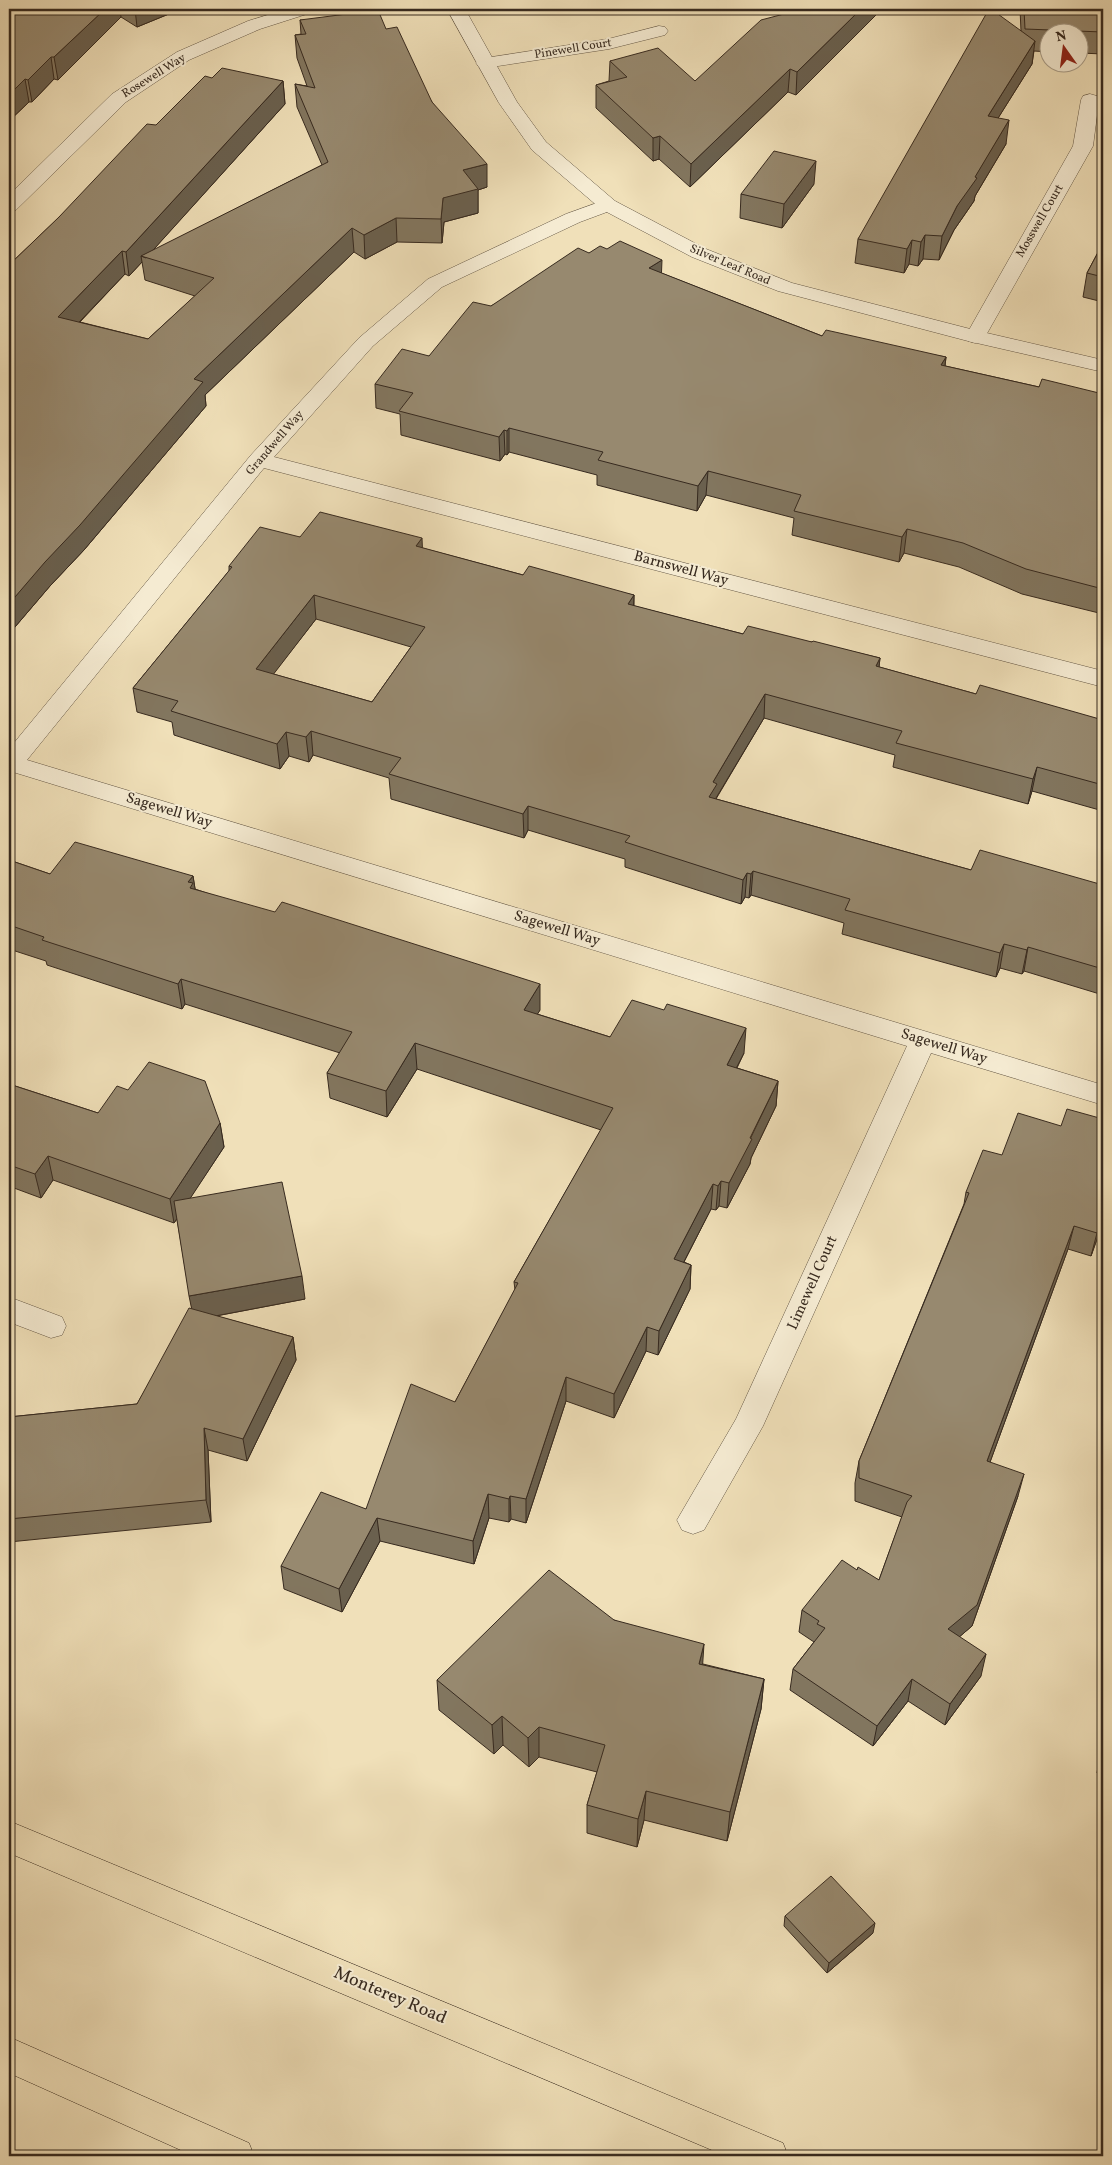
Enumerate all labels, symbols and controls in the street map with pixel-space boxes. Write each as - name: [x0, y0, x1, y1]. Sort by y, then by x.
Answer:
- north arrow: [1040, 22, 1090, 72]
- text: N: [1054, 26, 1068, 47]
- street label: Pinewell Court: [533, 35, 613, 63]
- street label: Rosewell Way: [119, 50, 189, 102]
- street label: Mosswell Court: [1013, 181, 1067, 261]
- street label: Silver Leaf Road: [687, 241, 773, 289]
- street label: Grandwell Way: [242, 407, 308, 479]
- street label: Barnswell Way: [631, 546, 731, 592]
- street label: Sagewell Way: [123, 788, 215, 834]
- street label: Sagewell Way: [511, 906, 603, 952]
- street label: Sagewell Way: [898, 1024, 990, 1070]
- street label: Limewell Court: [783, 1232, 843, 1334]
- street label: Monterey Road: [330, 1961, 450, 2031]

